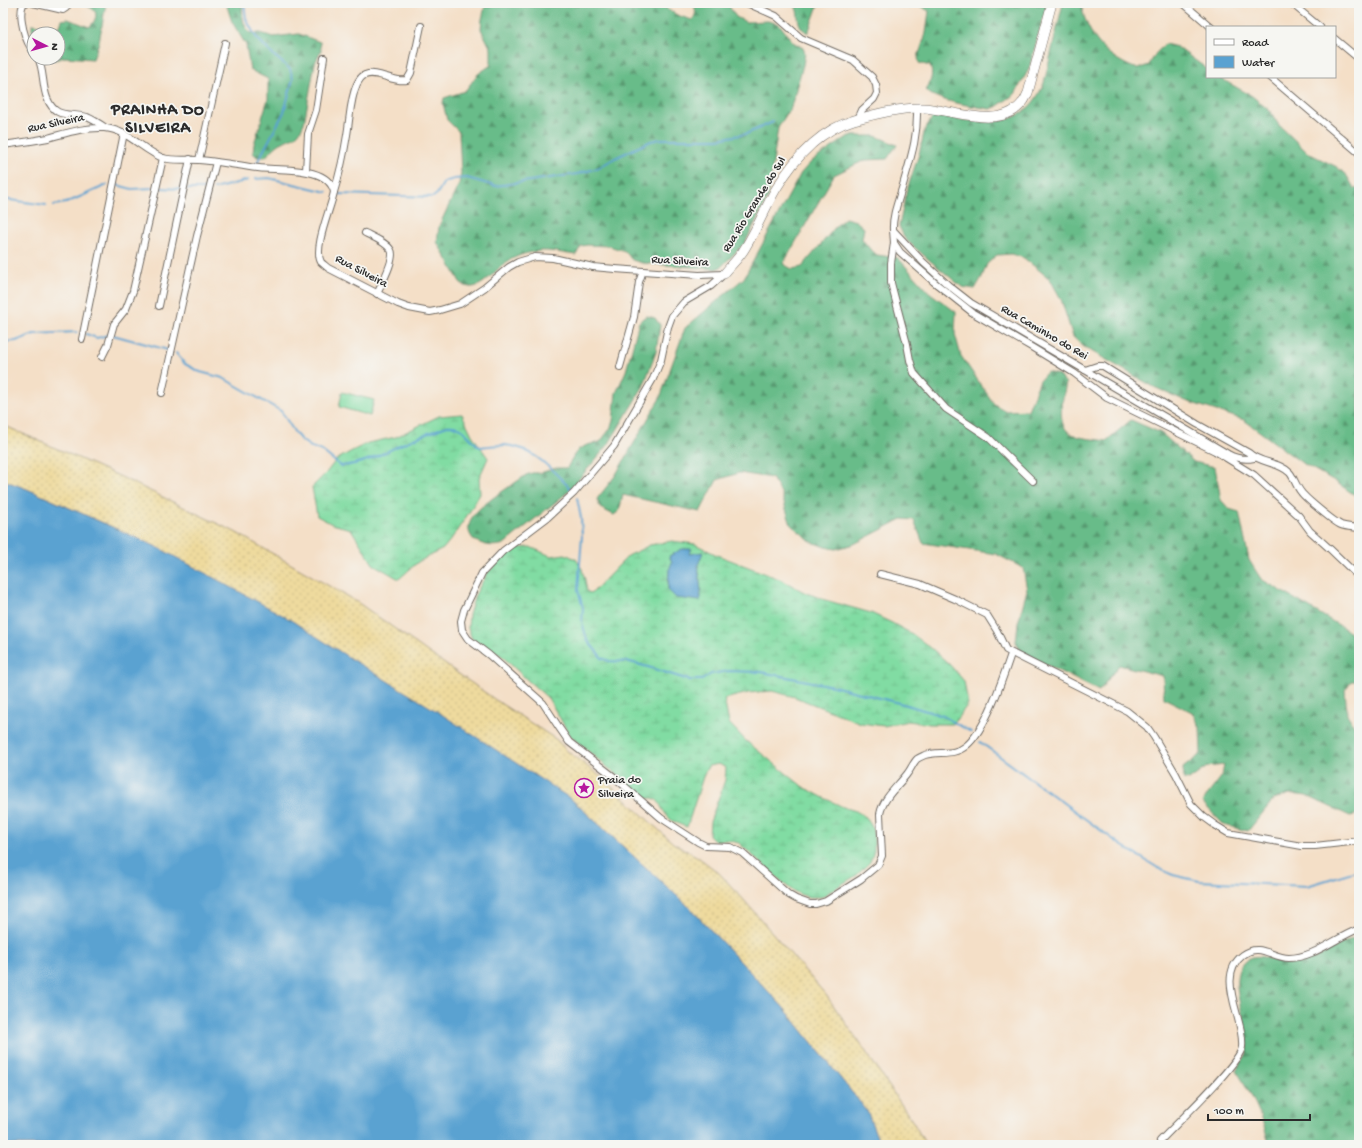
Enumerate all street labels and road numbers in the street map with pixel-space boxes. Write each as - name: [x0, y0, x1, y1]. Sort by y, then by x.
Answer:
- street label: Rua Silveira: [27, 111, 86, 137]
- street label: Rua Rio Grande do Sul: [720, 155, 790, 255]
- street label: Rua Silveira: [332, 252, 390, 292]
- street label: Rua Silveira: [651, 254, 709, 271]
- street label: Rua Caminho do Rei: [998, 302, 1090, 364]

